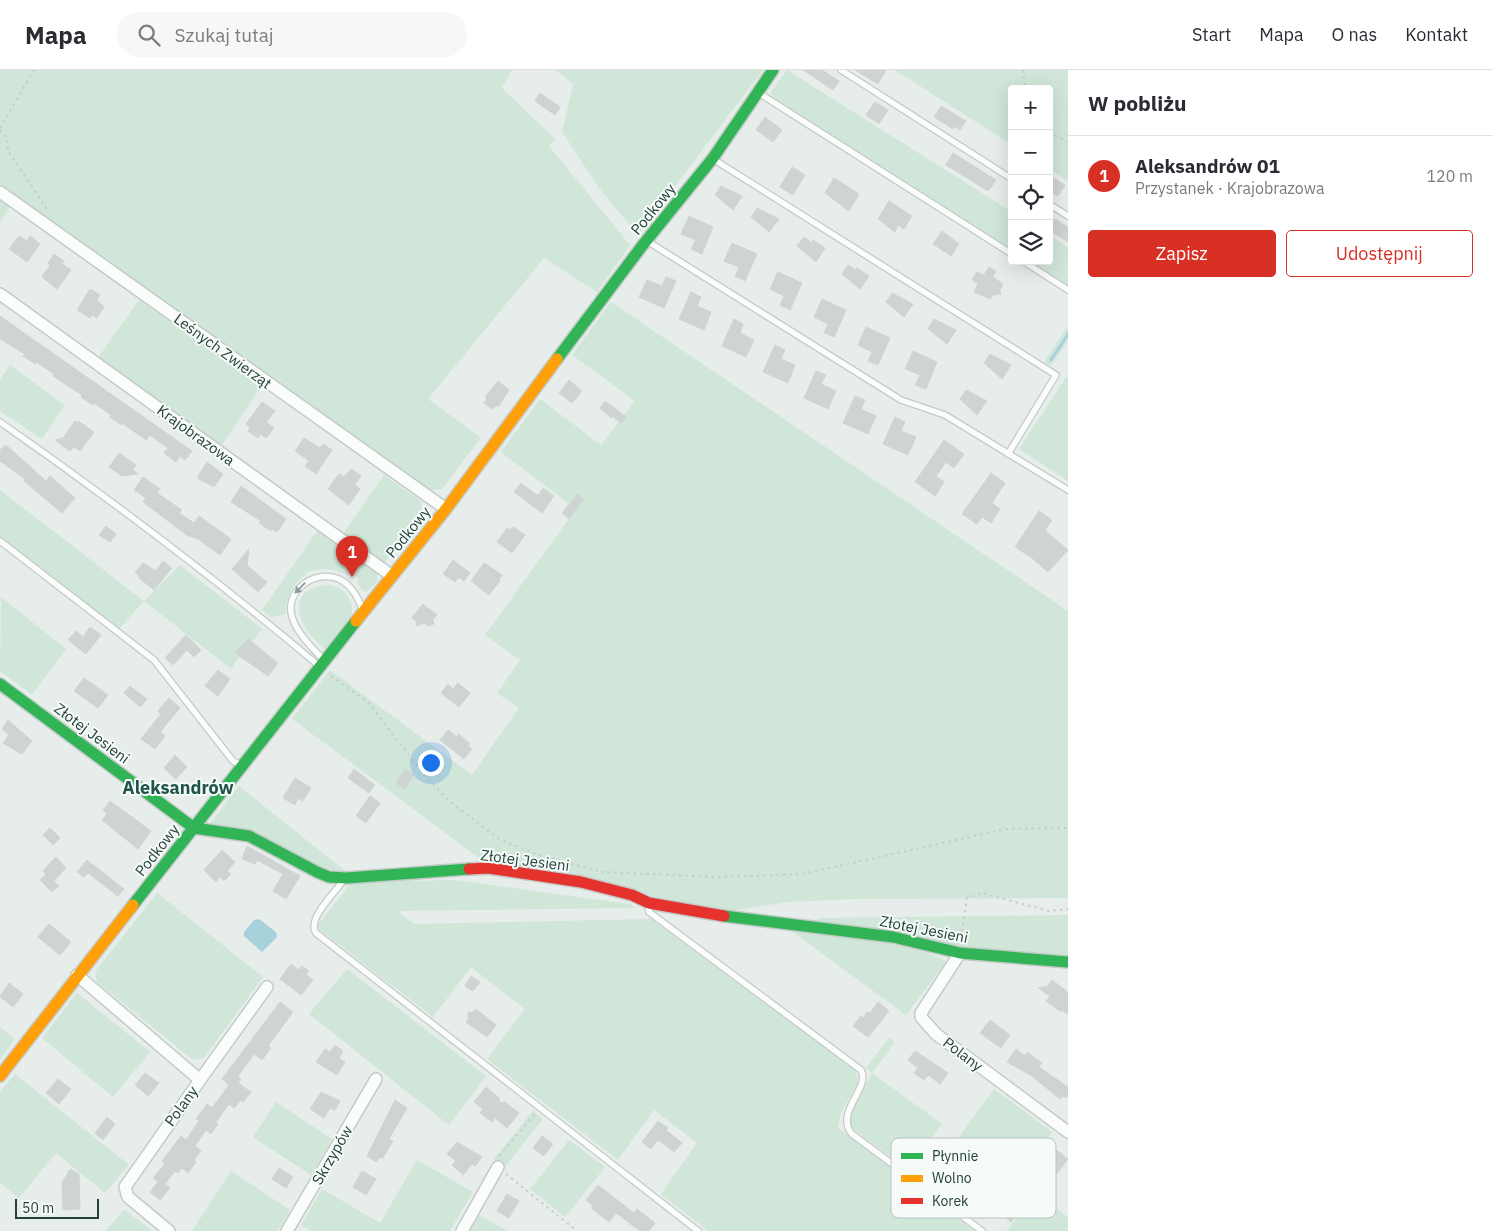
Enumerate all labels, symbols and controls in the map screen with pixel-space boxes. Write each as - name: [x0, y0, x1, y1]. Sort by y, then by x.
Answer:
- search box: [117, 12, 467, 57]
- text: Mapa: [25, 19, 87, 51]
- icon: search: [135, 21, 163, 49]
- text: Szukaj tutaj: [175, 23, 274, 47]
- text: Start: [1192, 23, 1231, 46]
- text: Mapa: [1259, 23, 1304, 46]
- text: O nas: [1332, 23, 1377, 46]
- text: Kontakt: [1405, 23, 1468, 46]
- map controls: [1008, 85, 1053, 265]
- button: +: [1008, 85, 1053, 130]
- text: W pobliżu: [1088, 89, 1187, 117]
- button: −: [1008, 130, 1053, 175]
- text: Aleksandrów 01: [1135, 154, 1280, 178]
- text: 1: [1099, 166, 1109, 186]
- text: 120 m: [1426, 166, 1473, 186]
- button: locate: [1008, 175, 1053, 220]
- text: Przystanek · Krajobrazowa: [1135, 178, 1324, 198]
- street label: Podkowy: [626, 179, 680, 239]
- button: layers: [1008, 220, 1053, 265]
- button: Zapisz: [1088, 230, 1276, 277]
- button: Udostępnij: [1286, 230, 1473, 277]
- street label: Leśnych Zwierząt: [170, 309, 276, 393]
- street label: Krajobrazowa: [153, 400, 239, 470]
- street label: Podkowy: [381, 502, 435, 562]
- pin: 1: [336, 536, 368, 577]
- one-way arrow: [295, 582, 306, 595]
- street label: Złotej Jesieni: [51, 698, 133, 768]
- your location: [418, 750, 444, 776]
- district label: Aleksandrów: [122, 776, 234, 799]
- street label: Podkowy: [131, 820, 184, 880]
- street label: Złotej Jesieni: [479, 845, 571, 875]
- street label: Złotej Jesieni: [878, 911, 970, 947]
- street label: Polany: [939, 1033, 987, 1075]
- street label: Polany: [160, 1082, 202, 1130]
- street label: Skrzypów: [307, 1122, 357, 1188]
- legend: [891, 1138, 1056, 1218]
- text: Płynnie: [932, 1147, 979, 1165]
- text: Wolno: [932, 1169, 972, 1187]
- text: Korek: [932, 1192, 969, 1210]
- scale bar: [15, 1196, 99, 1219]
- text: 50 m: [22, 1199, 54, 1217]

